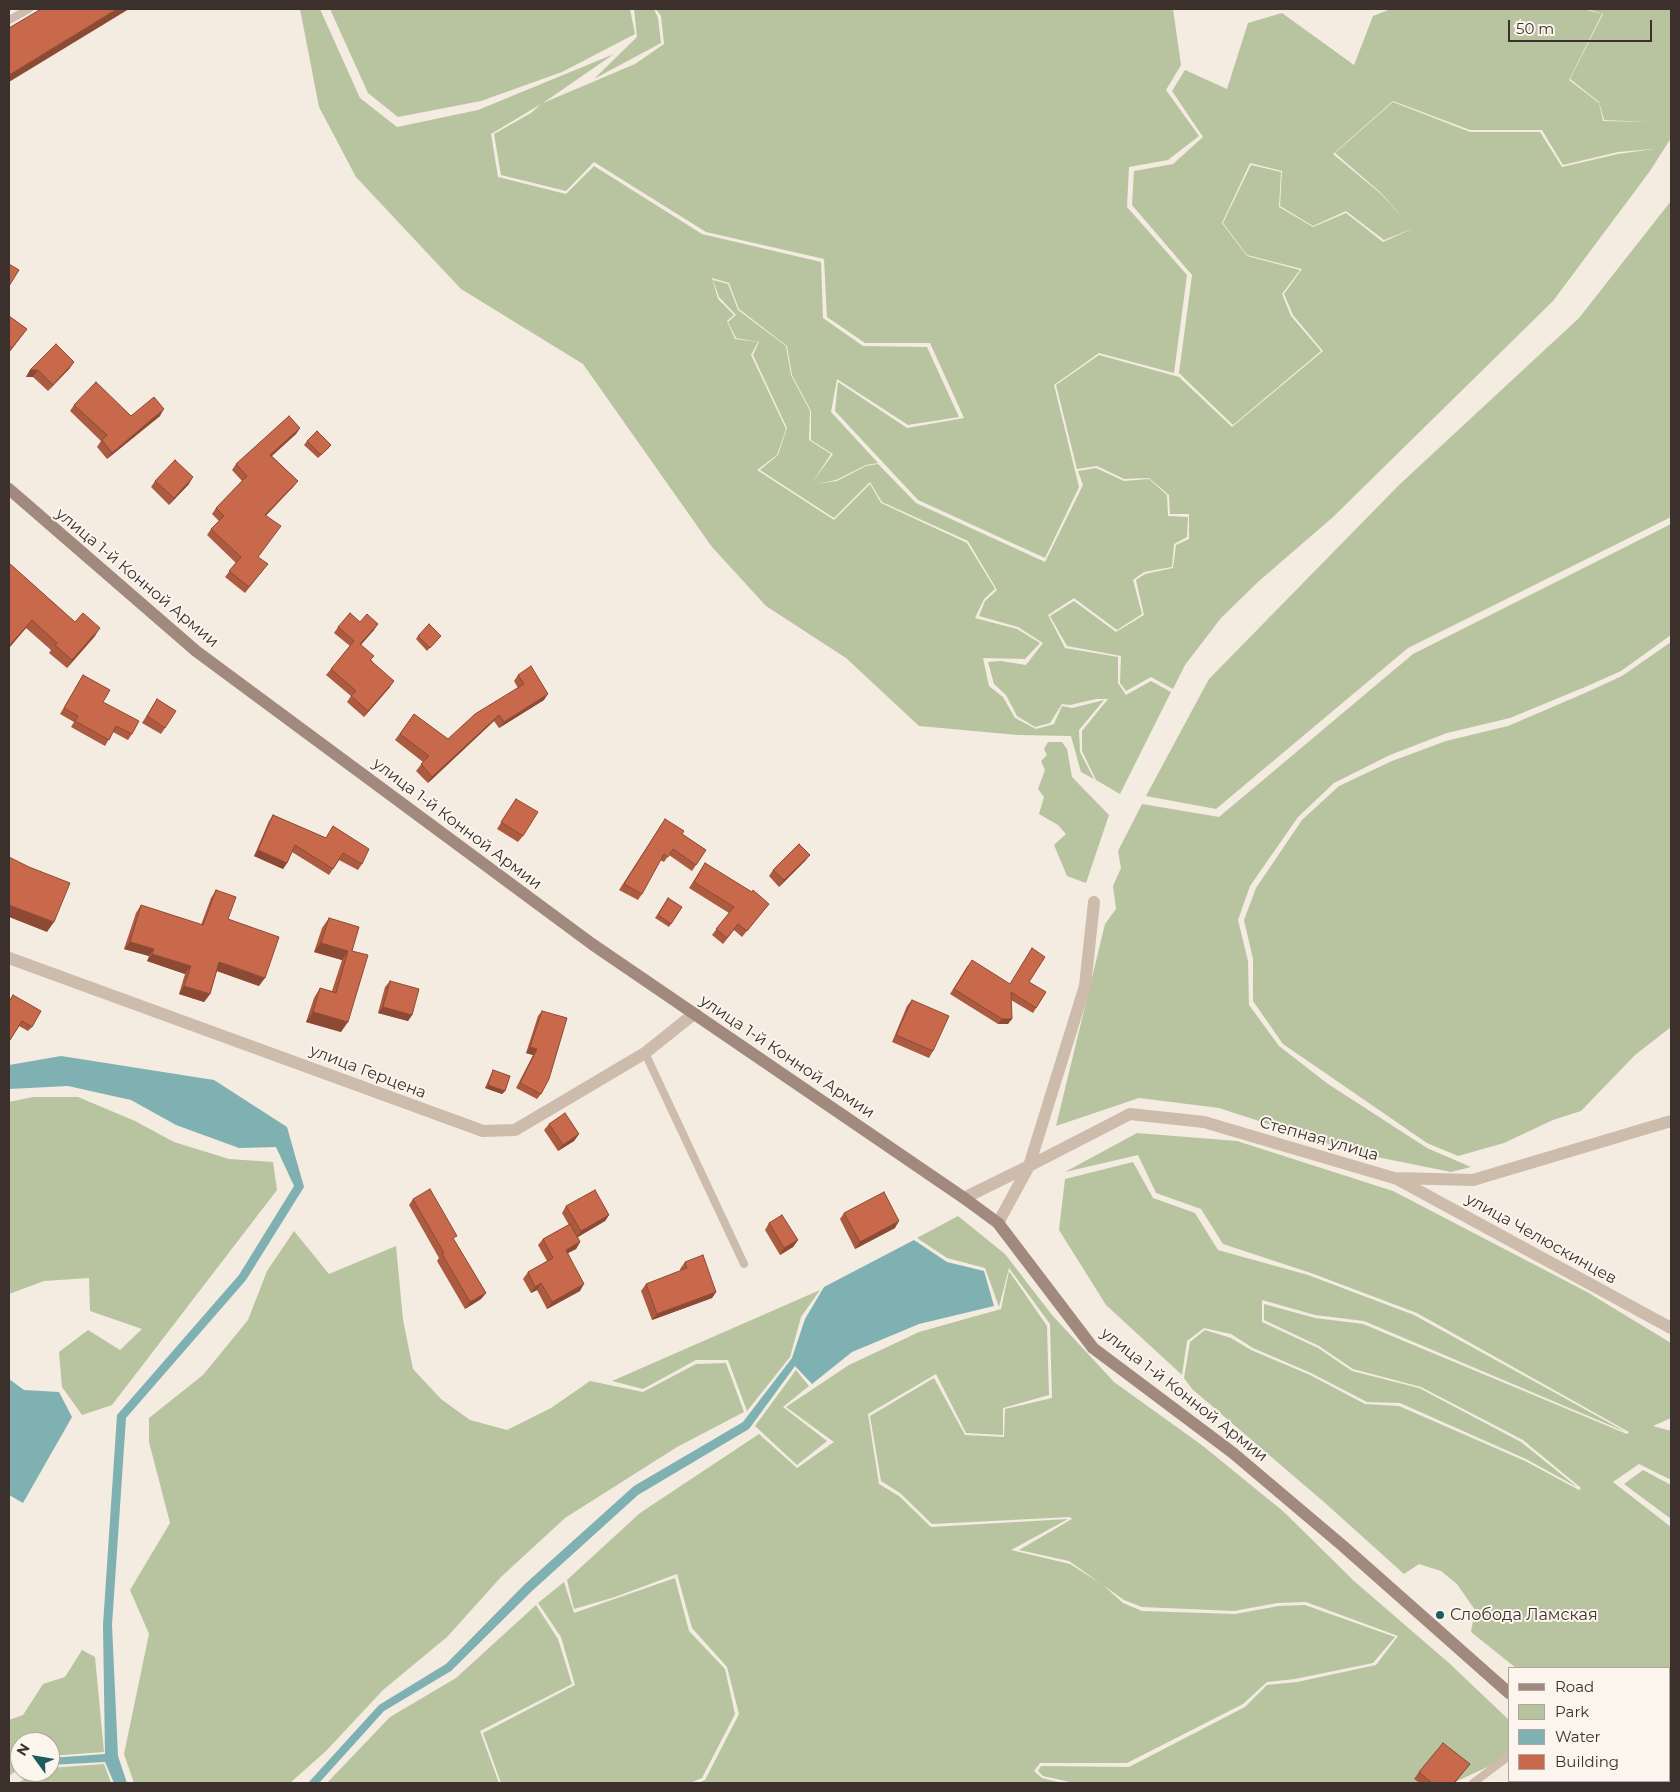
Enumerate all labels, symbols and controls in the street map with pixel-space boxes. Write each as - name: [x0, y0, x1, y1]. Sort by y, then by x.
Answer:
- scale bar: [1510, 10, 1654, 42]
- text: 50 m: [1516, 19, 1554, 38]
- street label: улица 1-й Конной Армии: [52, 504, 222, 652]
- street label: улица 1-й Конной Армии: [369, 754, 545, 894]
- street label: улица 1-й Конной Армии: [696, 991, 878, 1123]
- street label: улица Герцена: [307, 1041, 429, 1103]
- street label: Степная улица: [1257, 1113, 1381, 1165]
- street label: улица Челюскинцев: [1462, 1189, 1620, 1289]
- street label: улица 1-й Конной Армии: [1097, 1324, 1271, 1466]
- place label: Слобода Ламская: [1450, 1605, 1598, 1625]
- marker: Слобода Ламская: [1434, 1609, 1446, 1621]
- legend: [1508, 1667, 1670, 1782]
- text: Road: [1555, 1677, 1594, 1696]
- text: Park: [1555, 1702, 1589, 1721]
- text: Water: [1555, 1727, 1601, 1746]
- north arrow: [10, 1732, 60, 1782]
- text: N: [12, 1740, 34, 1759]
- text: Building: [1555, 1752, 1619, 1771]

